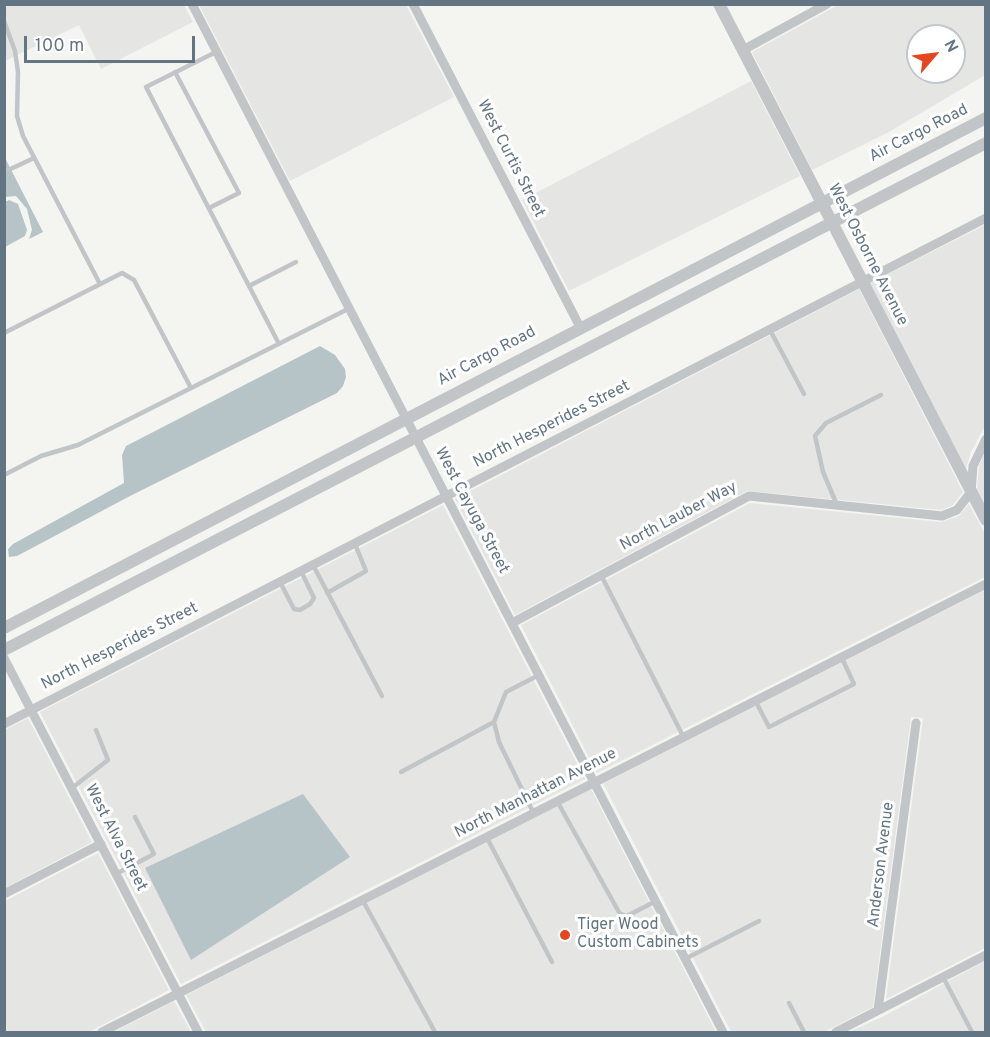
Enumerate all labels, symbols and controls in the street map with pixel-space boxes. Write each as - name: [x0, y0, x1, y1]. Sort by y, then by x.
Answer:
- scale bar: [27, 24, 198, 62]
- north arrow: [906, 24, 966, 84]
- text: 100 m: [35, 35, 84, 58]
- text: N: [939, 37, 962, 56]
- street label: West Curtis Street: [472, 97, 548, 221]
- street label: Air Cargo Road: [866, 101, 972, 167]
- street label: West Osborne Avenue: [823, 181, 911, 329]
- street label: Air Cargo Road: [435, 323, 539, 391]
- street label: North Hesperides Street: [470, 377, 634, 473]
- street label: West Cayuga Street: [430, 445, 512, 577]
- street label: North Lauber Way: [617, 478, 741, 556]
- street label: North Hesperides Street: [38, 599, 202, 695]
- street label: North Manhattan Avenue: [452, 745, 620, 843]
- street label: West Alva Street: [80, 781, 150, 895]
- street label: Anderson Avenue: [865, 801, 899, 929]
- place label: Tiger Wood Custom Cabinets: [577, 916, 699, 954]
- marker: Tiger Wood Custom Cabinets: [558, 928, 572, 942]

